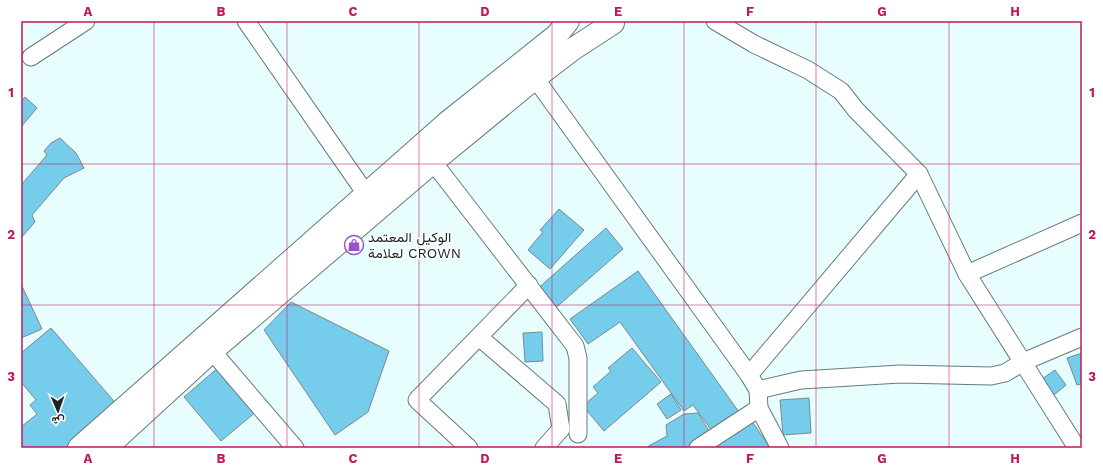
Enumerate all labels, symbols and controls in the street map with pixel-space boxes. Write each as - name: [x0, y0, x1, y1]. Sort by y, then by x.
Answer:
- text: A: [84, 4, 93, 19]
- text: B: [217, 4, 226, 19]
- text: C: [349, 4, 358, 19]
- text: D: [480, 4, 490, 19]
- text: E: [614, 4, 622, 19]
- text: F: [746, 4, 754, 19]
- text: G: [877, 4, 887, 19]
- text: H: [1010, 4, 1020, 19]
- text: 1: [8, 85, 14, 100]
- text: 1: [1089, 85, 1095, 100]
- text: 2: [7, 227, 15, 242]
- text: 2: [1088, 227, 1096, 242]
- place label: الوكيل المعتمد لعلامة CROWN: [368, 229, 461, 261]
- shop icon: الوكيل المعتمد لعلامة CROWN: [343, 234, 365, 256]
- text: 3: [7, 369, 15, 384]
- text: 3: [1088, 369, 1096, 384]
- north arrow: [38, 391, 78, 431]
- text: ش: [51, 414, 65, 427]
- text: A: [84, 451, 93, 466]
- text: B: [217, 451, 226, 466]
- text: C: [349, 451, 358, 466]
- text: D: [480, 451, 490, 466]
- text: E: [614, 451, 622, 466]
- text: F: [746, 451, 754, 466]
- text: G: [877, 451, 887, 466]
- text: H: [1010, 451, 1020, 466]

